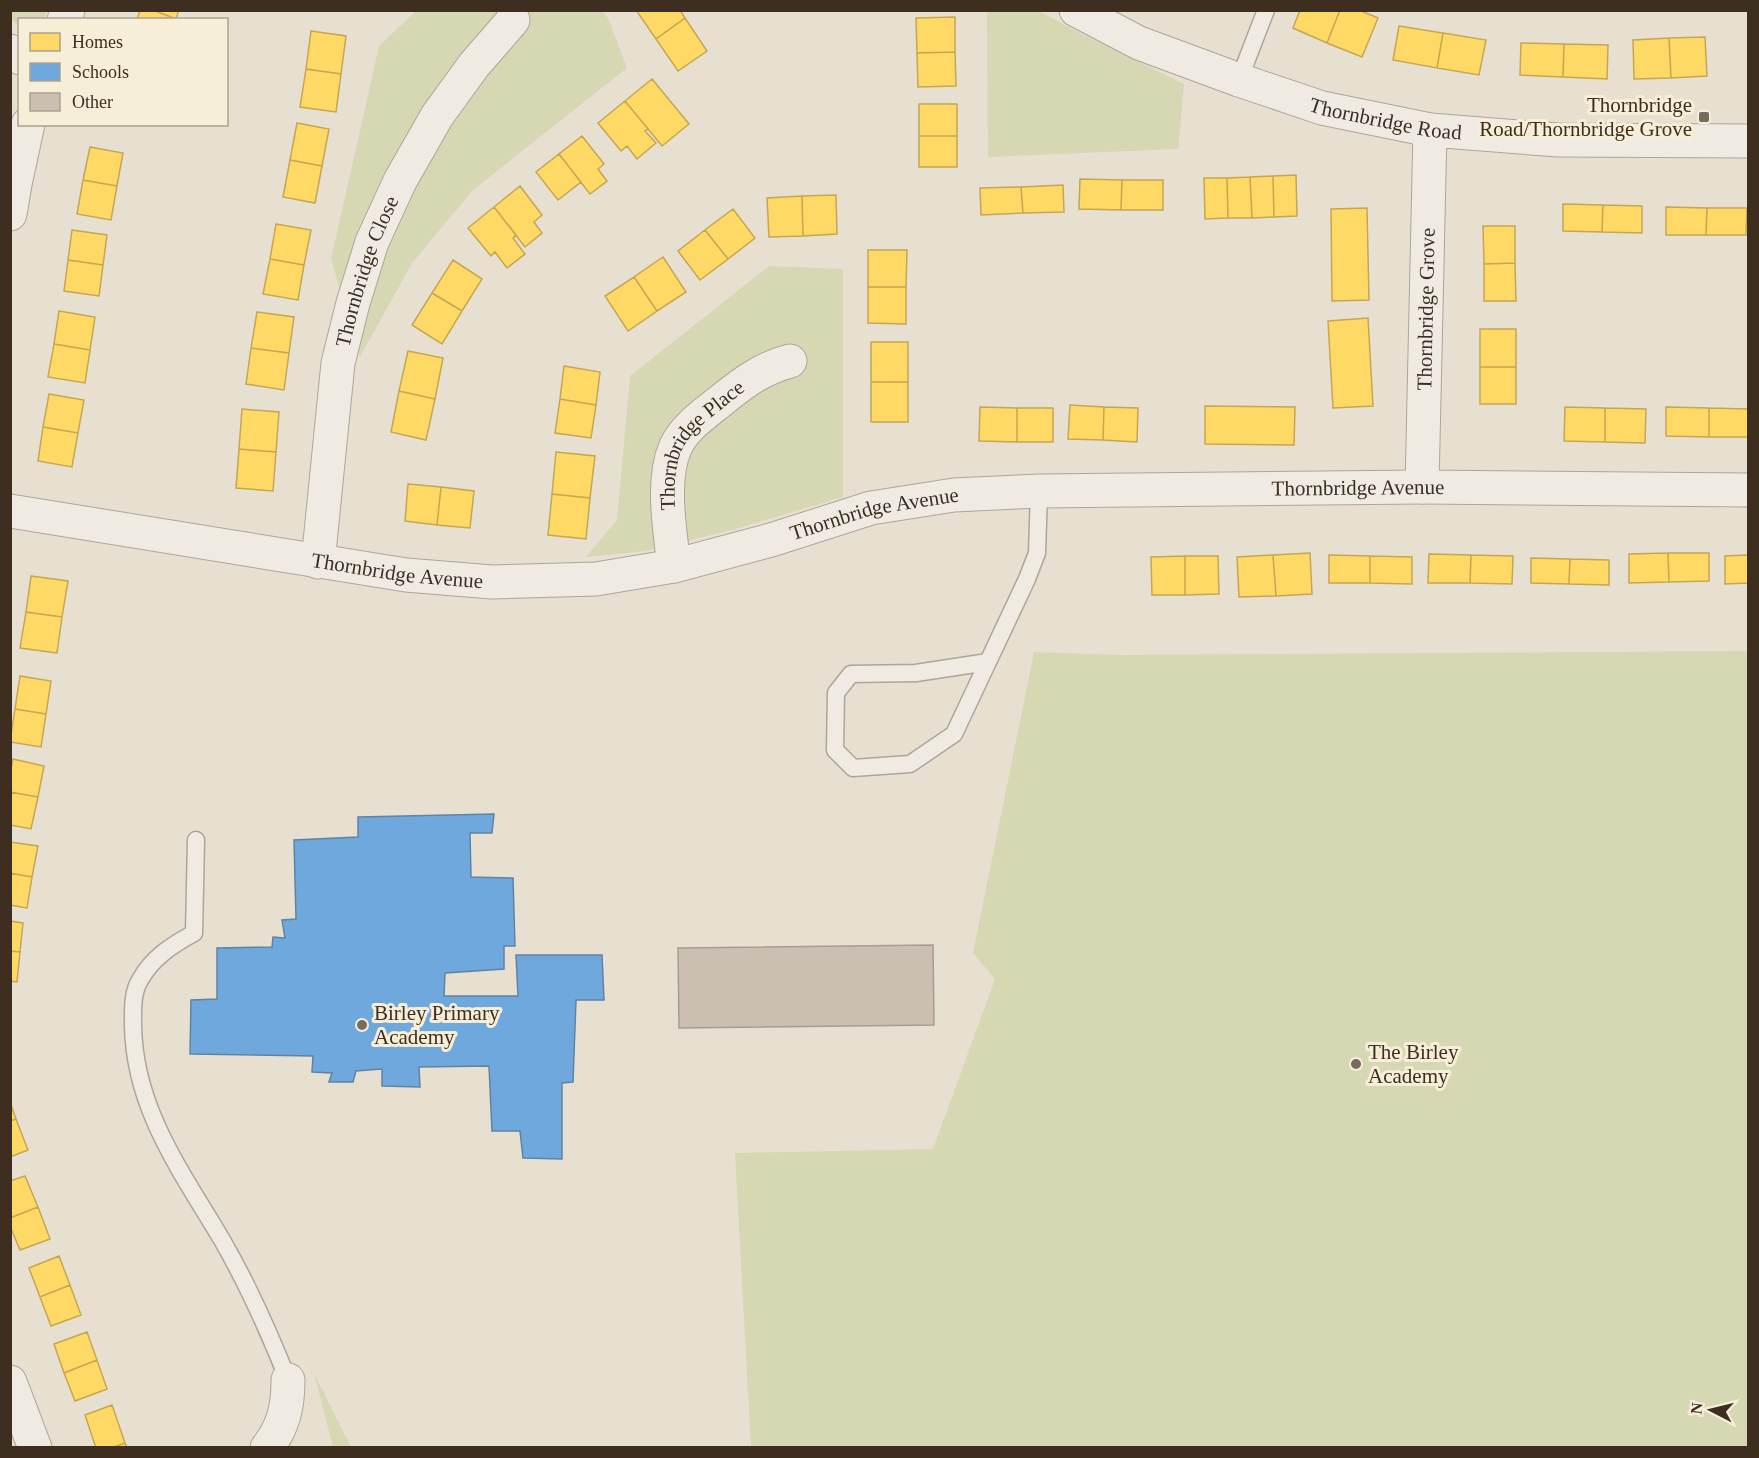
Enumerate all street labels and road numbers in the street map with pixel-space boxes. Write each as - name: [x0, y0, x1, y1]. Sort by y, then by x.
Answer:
- street label: Thornbridge Road: [1306, 93, 1463, 144]
- street label: Thornbridge Close: [330, 192, 403, 349]
- street label: Thornbridge Grove: [1412, 227, 1440, 391]
- street label: Thornbridge Place: [655, 375, 749, 511]
- street label: Thornbridge Avenue: [1271, 475, 1444, 501]
- street label: Thornbridge Avenue: [787, 482, 960, 545]
- street label: Thornbridge Avenue: [310, 548, 484, 593]

